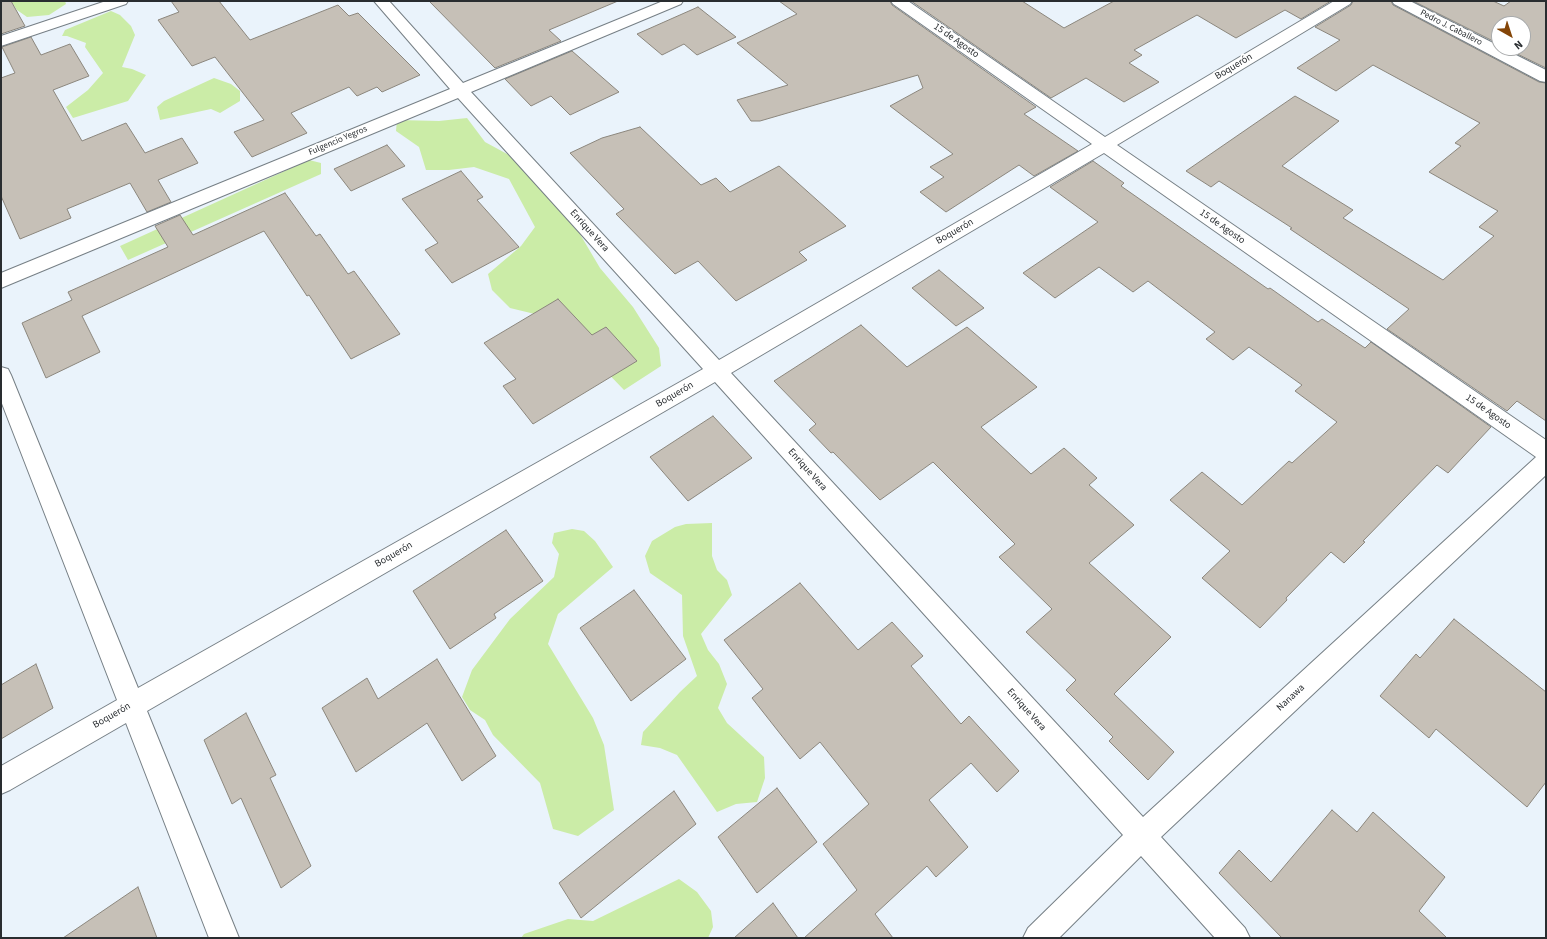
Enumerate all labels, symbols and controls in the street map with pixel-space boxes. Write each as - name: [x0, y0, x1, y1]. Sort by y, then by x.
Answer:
- street label: Pedro J. Caballero: [1418, 8, 1484, 48]
- north arrow: [1491, 16, 1531, 56]
- street label: 15 de Agosto: [931, 21, 981, 61]
- text: N: [1511, 37, 1526, 53]
- street label: Boquerón: [1213, 51, 1255, 83]
- street label: Fulgencio Yegros: [307, 124, 369, 158]
- street label: Enrique Vera: [567, 207, 611, 255]
- street label: 15 de Agosto: [1197, 207, 1247, 247]
- street label: Boquerón: [934, 216, 976, 248]
- street label: Boquerón: [654, 379, 696, 411]
- street label: 15 de Agosto: [1463, 392, 1513, 432]
- street label: Enrique Vera: [785, 446, 829, 494]
- street label: Boquerón: [373, 539, 415, 571]
- street label: Nanawa: [1274, 682, 1308, 714]
- street label: Enrique Vera: [1004, 686, 1048, 734]
- street label: Boquerón: [91, 700, 133, 732]

